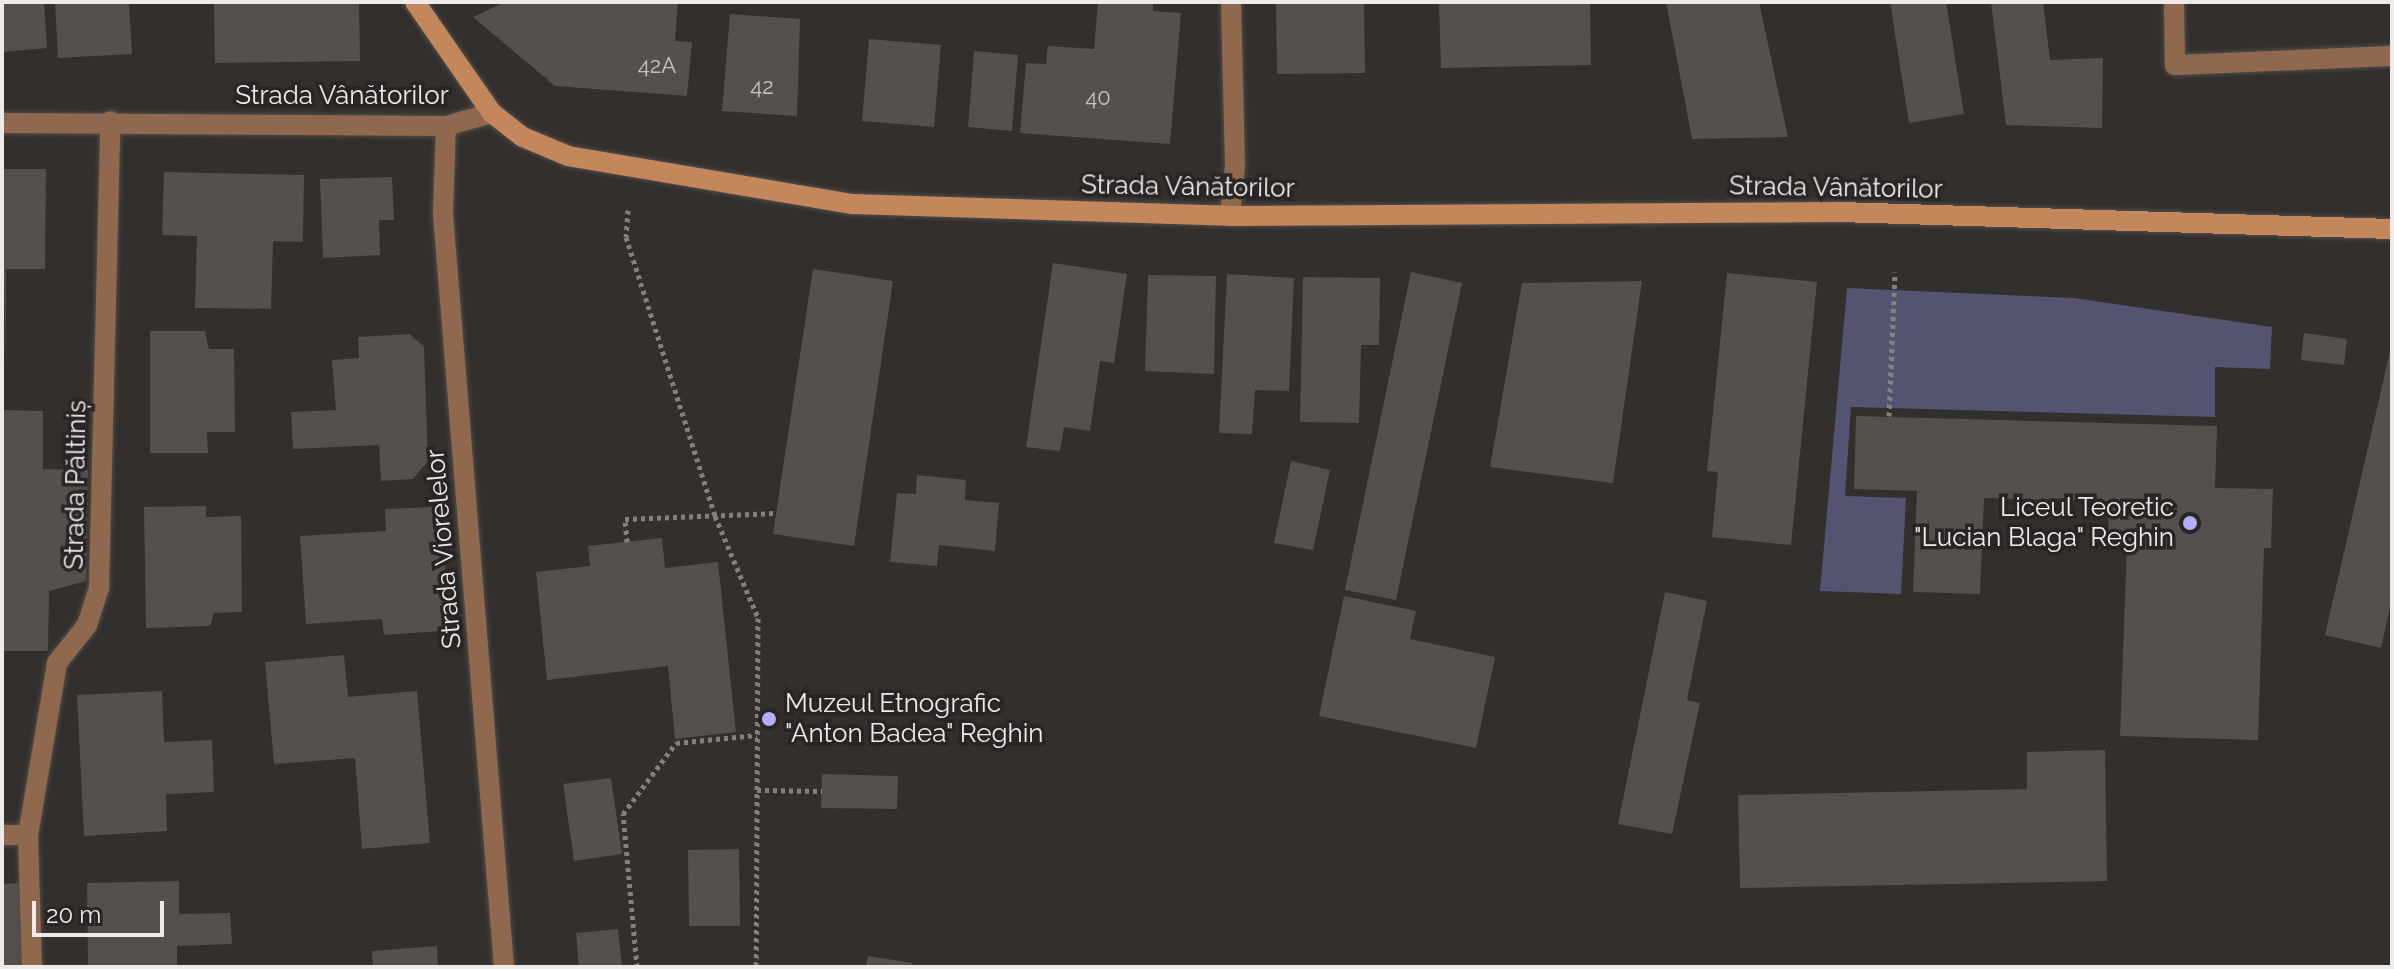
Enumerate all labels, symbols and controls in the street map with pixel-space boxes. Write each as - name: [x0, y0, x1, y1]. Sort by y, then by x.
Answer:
- house number: 42A: [638, 53, 676, 79]
- house number: 42: [750, 74, 774, 100]
- street label: Strada Vânătorilor: [235, 80, 449, 112]
- house number: 40: [1085, 85, 1111, 111]
- street label: Strada Vânătorilor: [1080, 170, 1296, 204]
- street label: Strada Vânătorilor: [1728, 171, 1944, 205]
- street label: Strada Păltiniș: [59, 400, 93, 570]
- street label: Strada Viorelelor: [420, 447, 468, 651]
- place label: Liceul Teoretic "Lucian Blaga" Reghin: [1913, 492, 2174, 554]
- marker: Liceul Teoretic "Lucian Blaga" Reghin: [2181, 514, 2199, 532]
- place label: Muzeul Etnografic "Anton Badea" Reghin: [785, 688, 1044, 750]
- marker: Muzeul Etnografic "Anton Badea" Reghin: [760, 710, 778, 728]
- scale bar: [36, 885, 168, 935]
- text: 20 m: [46, 900, 101, 929]

